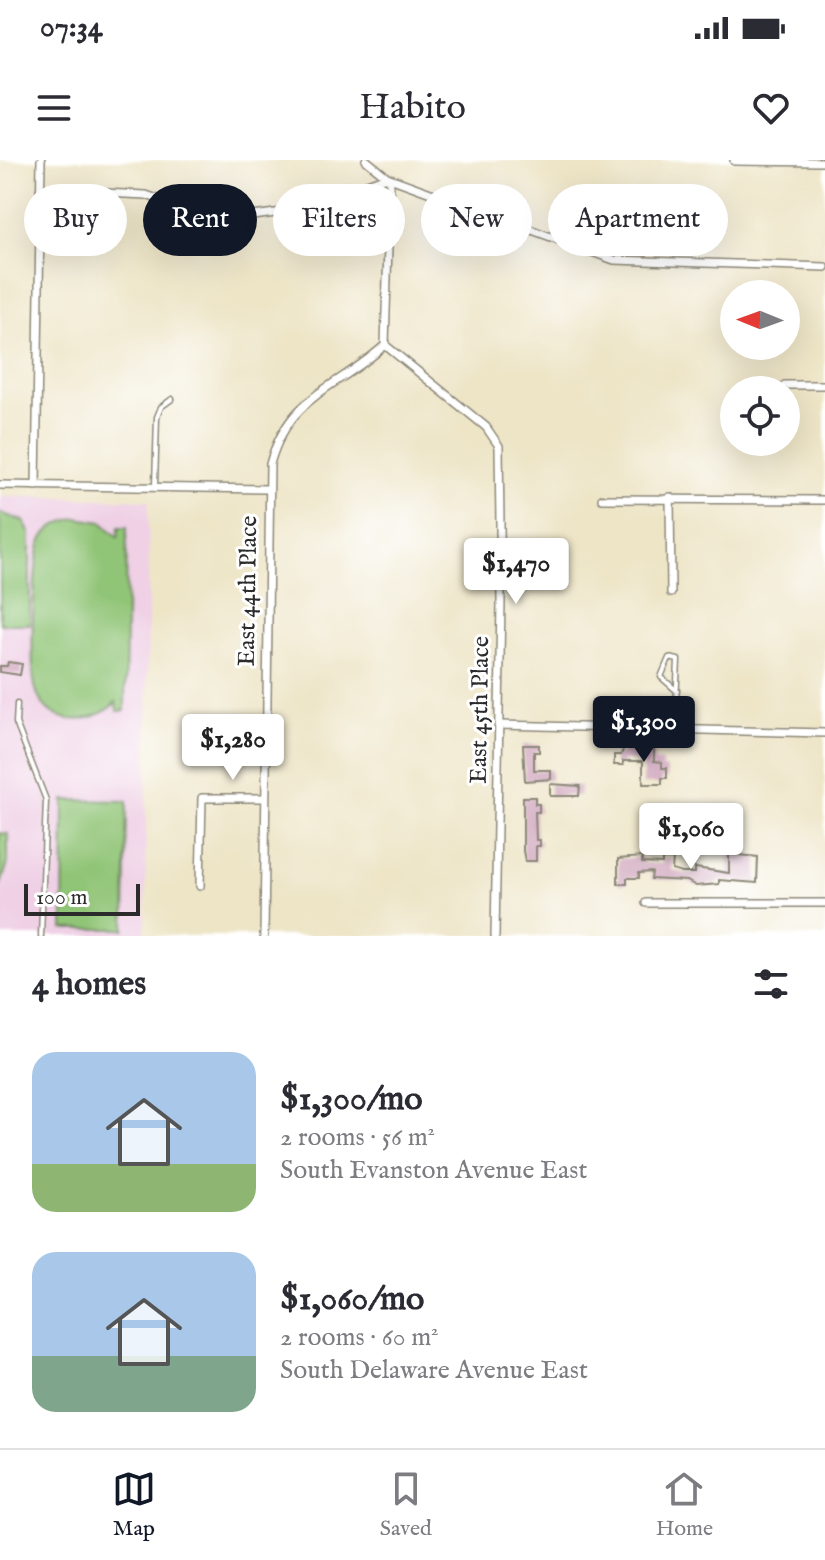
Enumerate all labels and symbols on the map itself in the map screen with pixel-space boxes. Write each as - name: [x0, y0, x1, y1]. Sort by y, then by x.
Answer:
- north arrow: [720, 280, 800, 360]
- street label: East 44th Place: [232, 515, 265, 667]
- pin: $1,470: [451, 538, 581, 606]
- street label: East 45th Place: [464, 636, 497, 784]
- pin: $1,300: [579, 696, 709, 764]
- pin: $1,280: [168, 714, 298, 782]
- pin: $1,060: [626, 803, 756, 871]
- scale bar: [24, 880, 140, 916]

